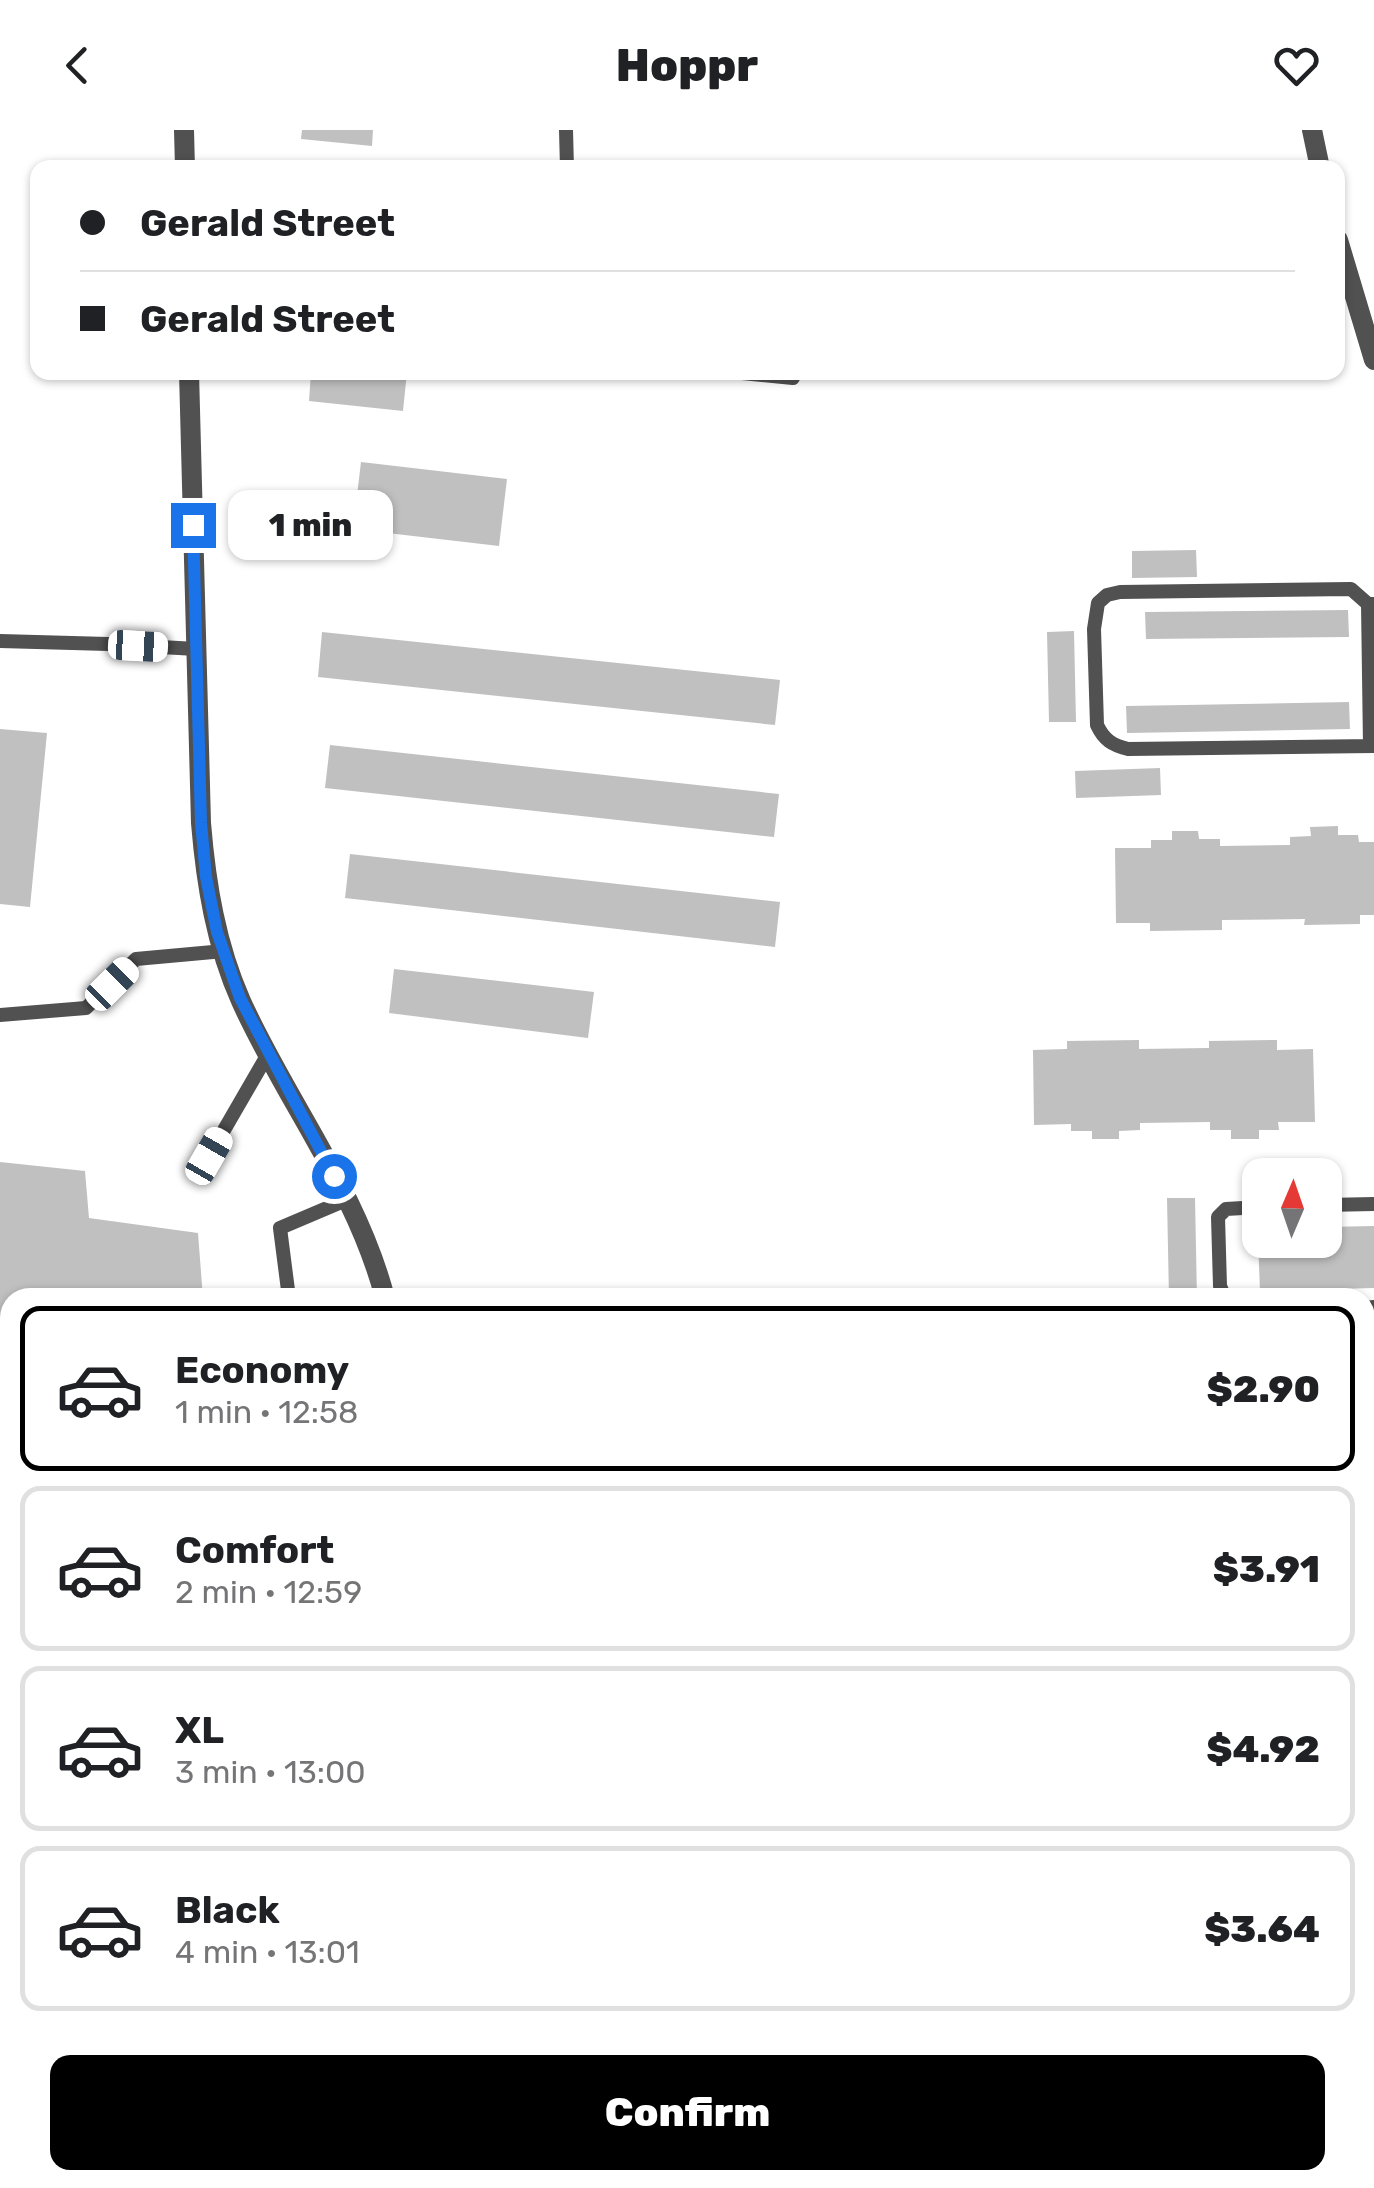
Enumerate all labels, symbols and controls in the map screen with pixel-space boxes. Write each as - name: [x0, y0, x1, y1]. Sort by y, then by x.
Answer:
- icon: back: [50, 38, 105, 93]
- icon: heart: [1269, 38, 1324, 93]
- text: Hoppr: [616, 39, 758, 92]
- text: Gerald Street: [140, 200, 395, 246]
- text: Gerald Street: [140, 296, 395, 342]
- callout: 1 min: [228, 490, 393, 560]
- route end: [171, 503, 216, 548]
- text: 1 min: [269, 506, 352, 544]
- car: [107, 629, 169, 663]
- car: [80, 952, 144, 1016]
- car: [181, 1123, 237, 1189]
- route start: [312, 1154, 357, 1199]
- north arrow: [1242, 1158, 1342, 1258]
- map controls: [1242, 1158, 1342, 1258]
- icon: car: [55, 1344, 145, 1434]
- text: Economy: [175, 1347, 349, 1393]
- text: $2.90: [1206, 1366, 1320, 1412]
- text: 1 min · 12:58: [175, 1393, 358, 1431]
- icon: car: [55, 1524, 145, 1614]
- text: Comfort: [175, 1527, 334, 1573]
- text: $3.91: [1213, 1546, 1320, 1592]
- text: 2 min · 12:59: [175, 1573, 362, 1611]
- icon: car: [55, 1704, 145, 1794]
- text: XL: [175, 1707, 224, 1753]
- text: $4.92: [1206, 1726, 1320, 1772]
- text: 3 min · 13:00: [175, 1753, 366, 1791]
- icon: car: [55, 1884, 145, 1974]
- text: Black: [175, 1887, 280, 1933]
- text: $3.64: [1204, 1906, 1320, 1952]
- text: 4 min · 13:01: [175, 1933, 360, 1971]
- button: Confirm: [50, 2055, 1325, 2170]

